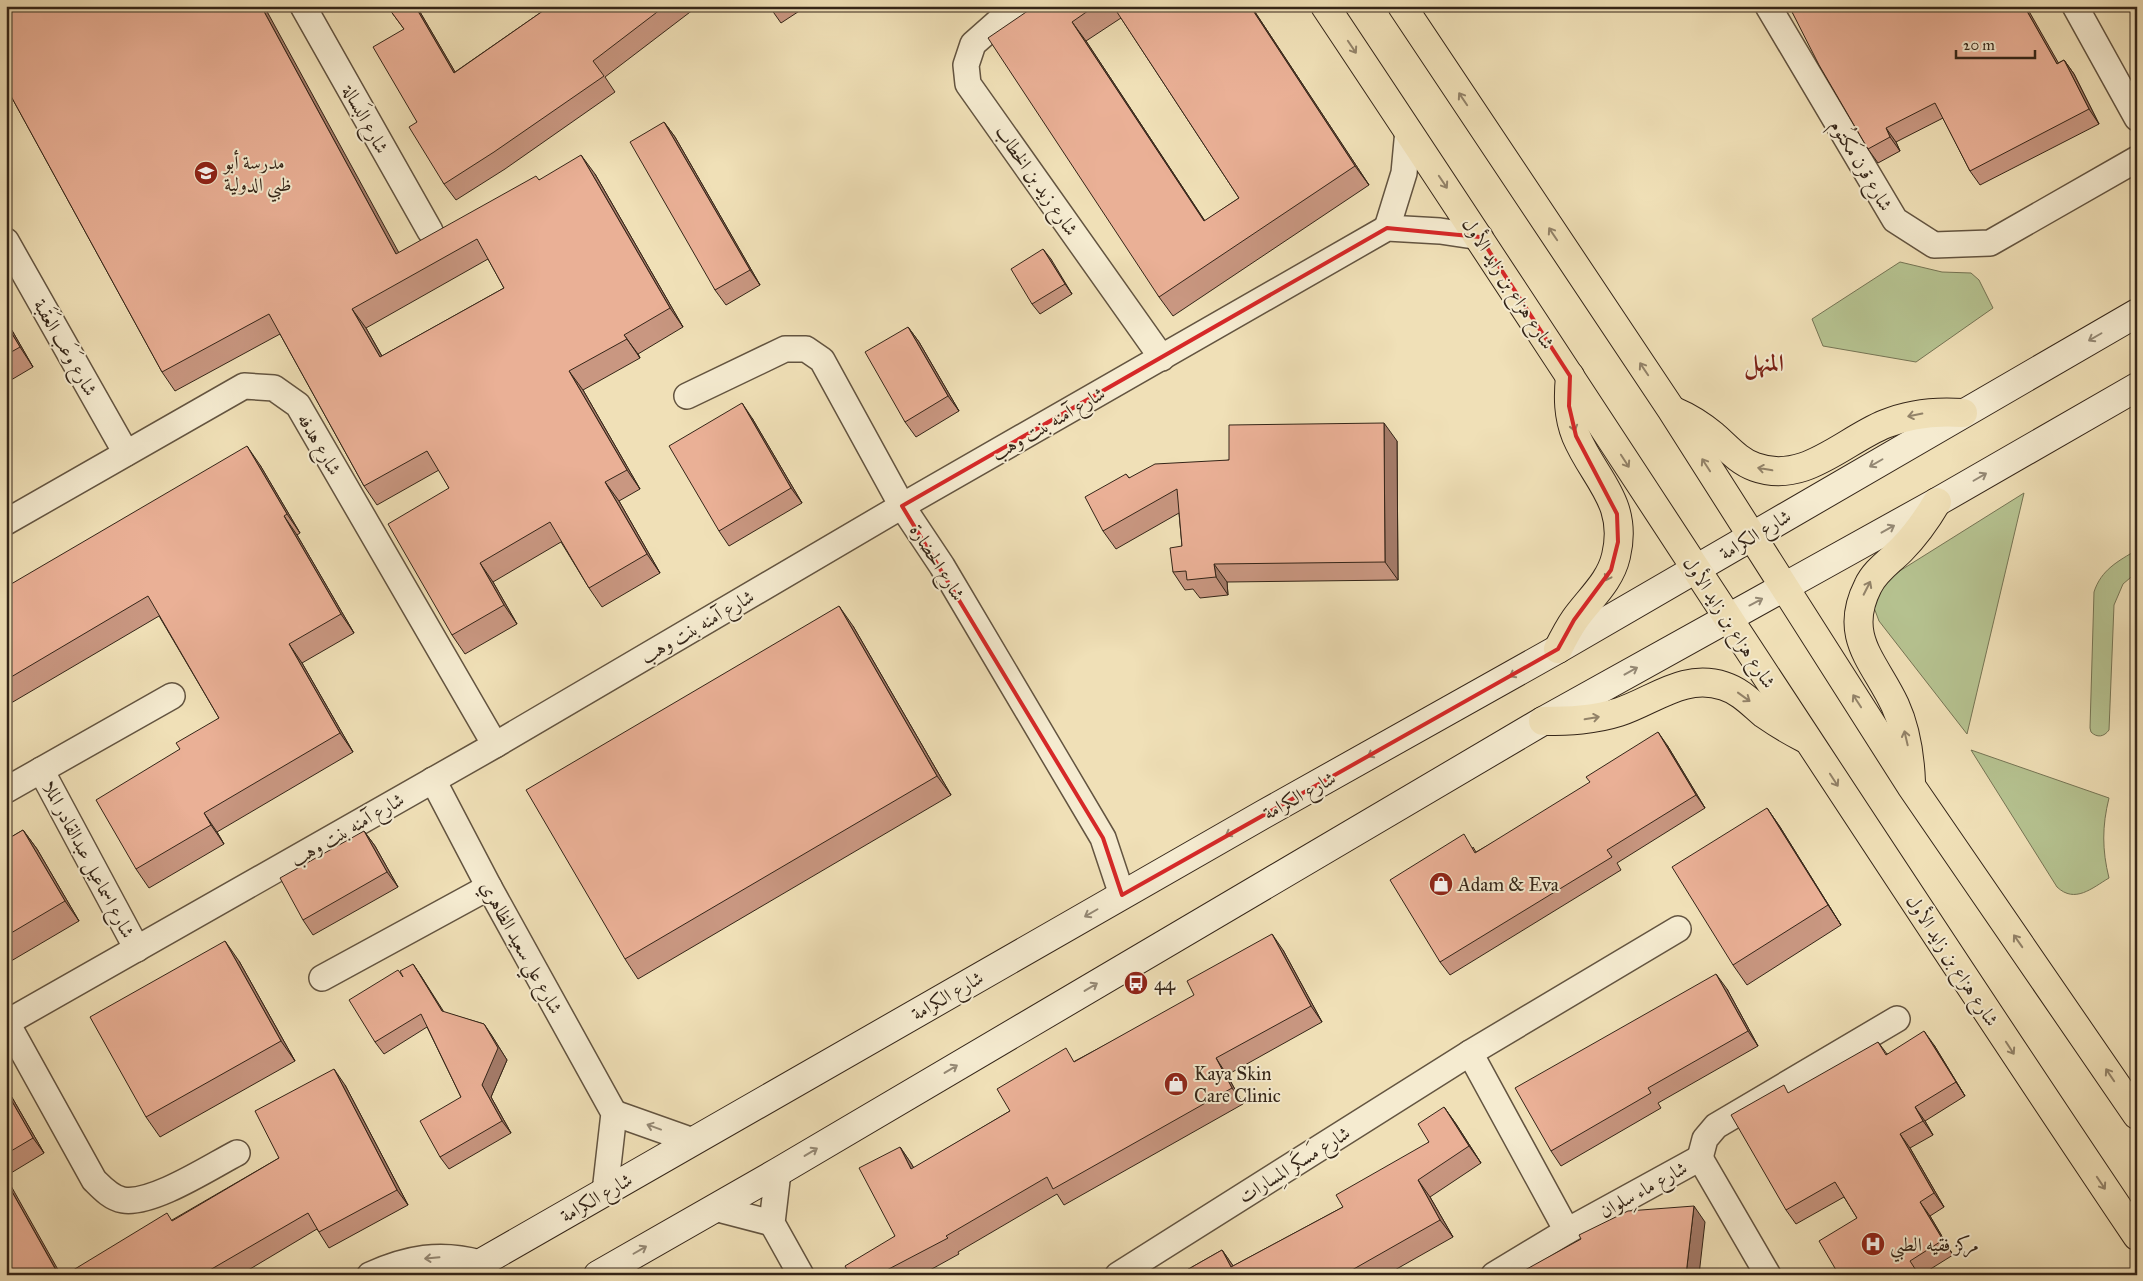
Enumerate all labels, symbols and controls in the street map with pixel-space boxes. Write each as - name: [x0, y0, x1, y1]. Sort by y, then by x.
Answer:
- scale bar: [1956, 28, 2034, 60]
- text: 20 m: [1963, 36, 1995, 54]
- one-way arrow: [1347, 40, 1358, 54]
- street label: شارع البَسالة: [333, 79, 395, 159]
- one-way arrow: [1458, 92, 1468, 106]
- street label: شارع قرن مَكتُوم: [1821, 113, 1901, 218]
- street label: شارع زيد بن الخطاب: [987, 121, 1083, 242]
- place label: مدرسة أبو ظبي الدولية: [222, 150, 292, 203]
- school or university icon: مدرسة أبو ظبي الدولية: [193, 160, 219, 186]
- one-way arrow: [1438, 175, 1448, 189]
- street label: شارع هزاع بن زايد الأول: [1454, 212, 1561, 356]
- one-way arrow: [1548, 227, 1558, 241]
- street label: شارع وَعَب العَقَبة: [25, 294, 104, 402]
- one-way arrow: [2087, 332, 2102, 342]
- district label: المنهل: [1744, 348, 1784, 380]
- one-way arrow: [1638, 362, 1649, 376]
- street label: شارع آمنه بنت وهب: [987, 382, 1111, 469]
- street label: شارع هدفه: [289, 409, 346, 481]
- one-way arrow: [1907, 410, 1923, 420]
- one-way arrow: [1569, 416, 1578, 432]
- one-way arrow: [1620, 453, 1630, 467]
- one-way arrow: [1701, 459, 1711, 473]
- one-way arrow: [1869, 459, 1883, 469]
- one-way arrow: [1758, 464, 1774, 474]
- one-way arrow: [1972, 472, 1986, 482]
- street label: شارع الكرامة: [1715, 504, 1797, 568]
- street label: شارع الحضارة: [902, 520, 970, 607]
- one-way arrow: [1880, 524, 1895, 534]
- street label: شارع هزاع بن زايد الأول: [1675, 551, 1782, 695]
- one-way arrow: [1604, 566, 1613, 581]
- one-way arrow: [1863, 581, 1872, 596]
- street label: شارع آمنه بنت وهب: [636, 585, 760, 672]
- one-way arrow: [1748, 597, 1763, 607]
- one-way arrow: [1624, 665, 1638, 675]
- one-way arrow: [1509, 669, 1523, 679]
- one-way arrow: [1737, 692, 1751, 702]
- one-way arrow: [1851, 695, 1861, 709]
- one-way arrow: [1583, 712, 1599, 722]
- one-way arrow: [1901, 731, 1910, 747]
- one-way arrow: [1367, 748, 1382, 758]
- street label: شارع الكرامة: [1259, 766, 1341, 828]
- one-way arrow: [1830, 773, 1840, 787]
- street label: شارع اسماعيل عبدالقادر الملا: [34, 777, 140, 944]
- street label: شارع آمنه بنت وهب: [286, 788, 410, 875]
- one-way arrow: [1226, 828, 1240, 838]
- shop icon: Adam & Eva: [1428, 871, 1454, 897]
- place label: Adam & Eva: [1457, 873, 1560, 896]
- street label: شارع علي سعيد الظاهري: [469, 877, 568, 1021]
- street label: شارع هزاع بن زايد الأول: [1898, 889, 2005, 1033]
- one-way arrow: [1084, 908, 1099, 918]
- one-way arrow: [2013, 934, 2023, 948]
- street label: شارع الكرامة: [907, 966, 989, 1029]
- bus stop icon: 44: [1123, 970, 1149, 996]
- place label: 44: [1154, 972, 1176, 995]
- one-way arrow: [1084, 981, 1098, 991]
- one-way arrow: [2006, 1040, 2016, 1054]
- place label: Kaya Skin Care Clinic: [1194, 1062, 1281, 1107]
- one-way arrow: [944, 1064, 958, 1074]
- one-way arrow: [2104, 1068, 2114, 1082]
- shop icon: Kaya Skin Care Clinic: [1163, 1071, 1189, 1097]
- street label: شارع مَسكَر المِسارات: [1233, 1119, 1357, 1212]
- one-way arrow: [646, 1122, 662, 1131]
- one-way arrow: [804, 1146, 818, 1156]
- street label: شارع ماء سِلوان: [1595, 1156, 1694, 1227]
- street label: شارع الكرامة: [556, 1168, 638, 1231]
- one-way arrow: [2096, 1175, 2106, 1189]
- hospital icon: مركز فقيه الطبي: [1860, 1231, 1886, 1257]
- place label: مركز فقيه الطبي: [1890, 1233, 1979, 1263]
- one-way arrow: [633, 1245, 647, 1255]
- one-way arrow: [425, 1253, 441, 1262]

